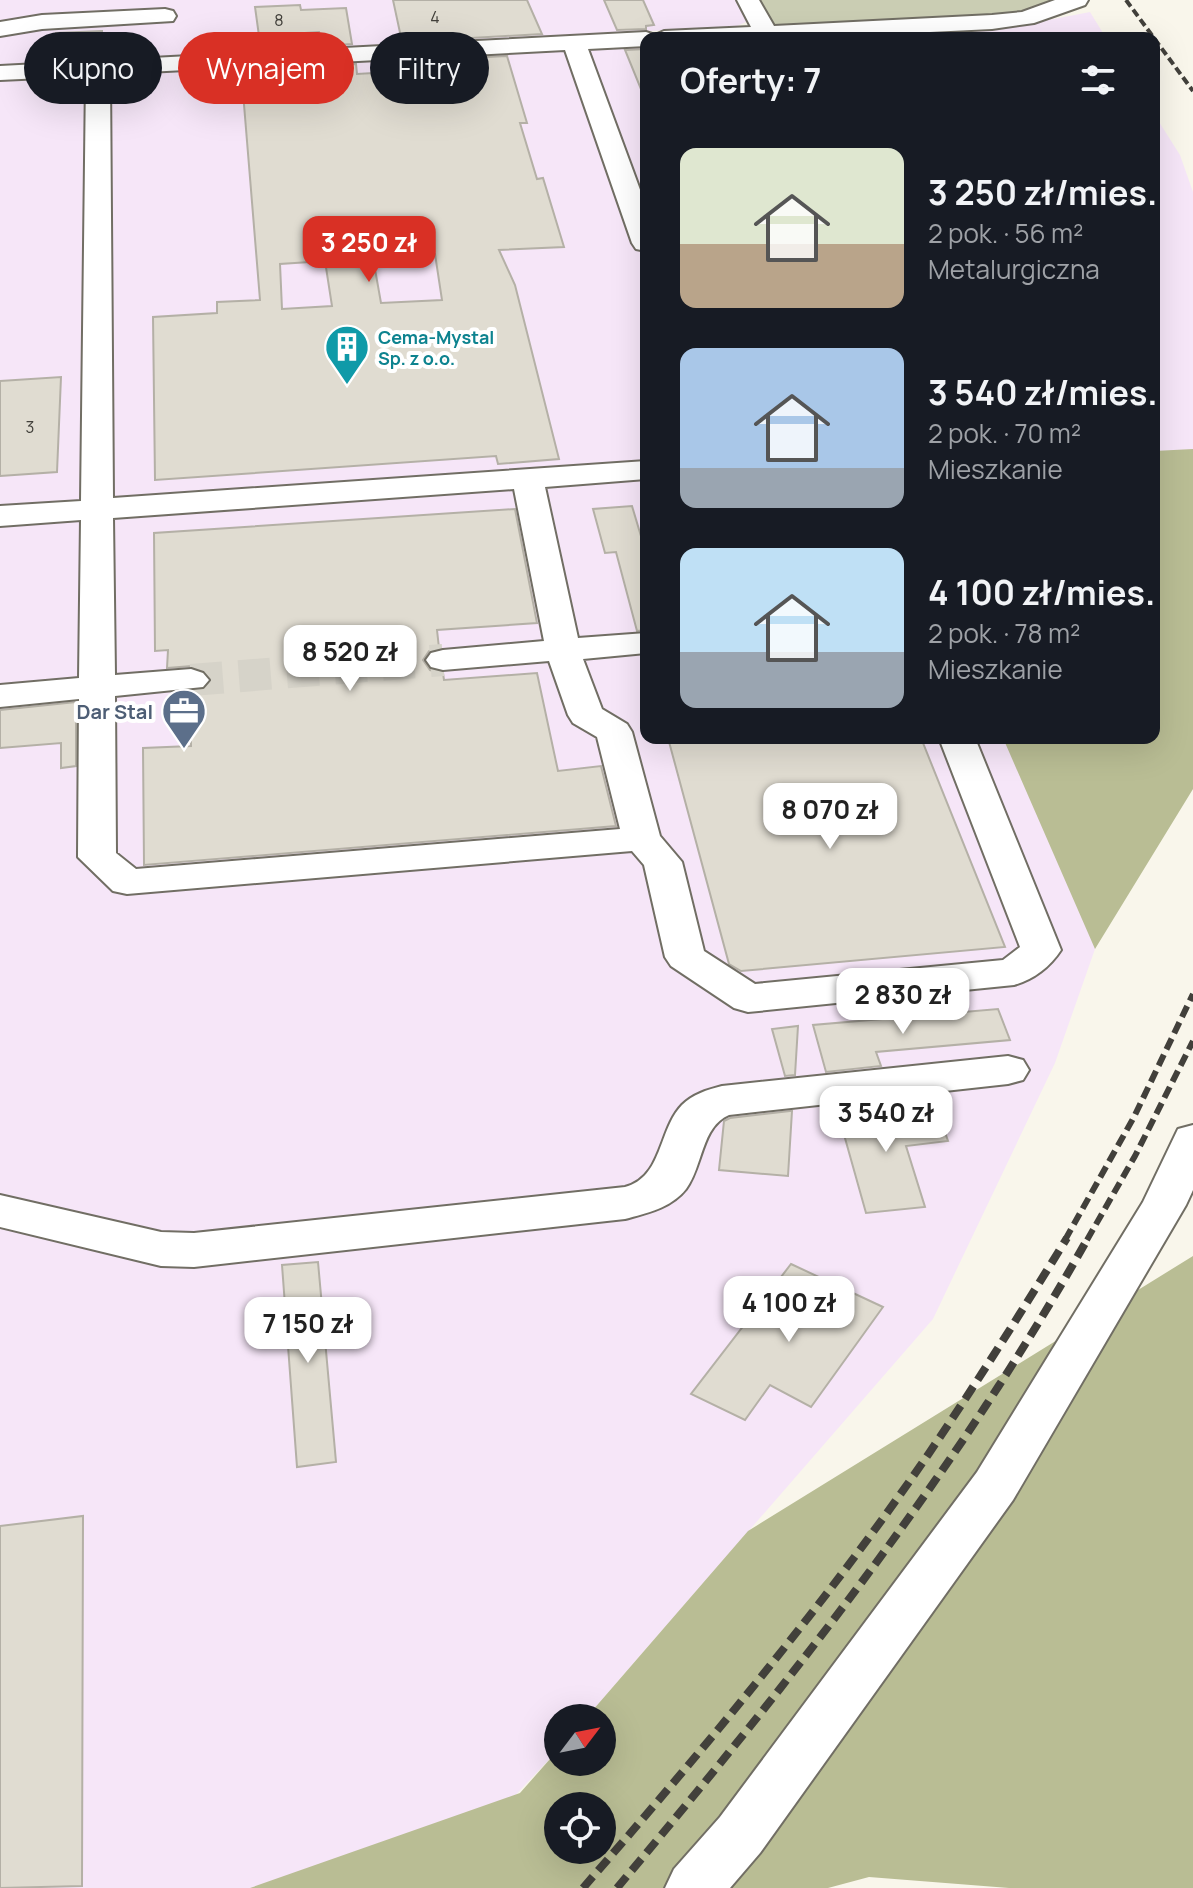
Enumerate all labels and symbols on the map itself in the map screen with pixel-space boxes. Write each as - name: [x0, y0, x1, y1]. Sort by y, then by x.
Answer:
- house number: 4: [430, 6, 440, 28]
- house number: 8: [274, 9, 284, 31]
- pin: 3 250 zł: [286, 216, 452, 284]
- building icon: Cema-Mystal Sp. z o.o.: [323, 323, 371, 386]
- place label: Cema-Mystal Sp. z o.o.: [378, 325, 494, 370]
- house number: 3: [26, 416, 34, 438]
- pin: 8 520 zł: [267, 625, 433, 693]
- office icon: Dar Stal: [160, 687, 208, 750]
- place label: Dar Stal: [77, 698, 153, 725]
- pin: 8 070 zł: [747, 783, 913, 851]
- pin: 2 830 zł: [820, 968, 986, 1036]
- pin: 3 540 zł: [803, 1086, 969, 1154]
- pin: 4 100 zł: [706, 1276, 872, 1344]
- pin: 7 150 zł: [225, 1297, 391, 1365]
- north arrow: [544, 1704, 616, 1776]

